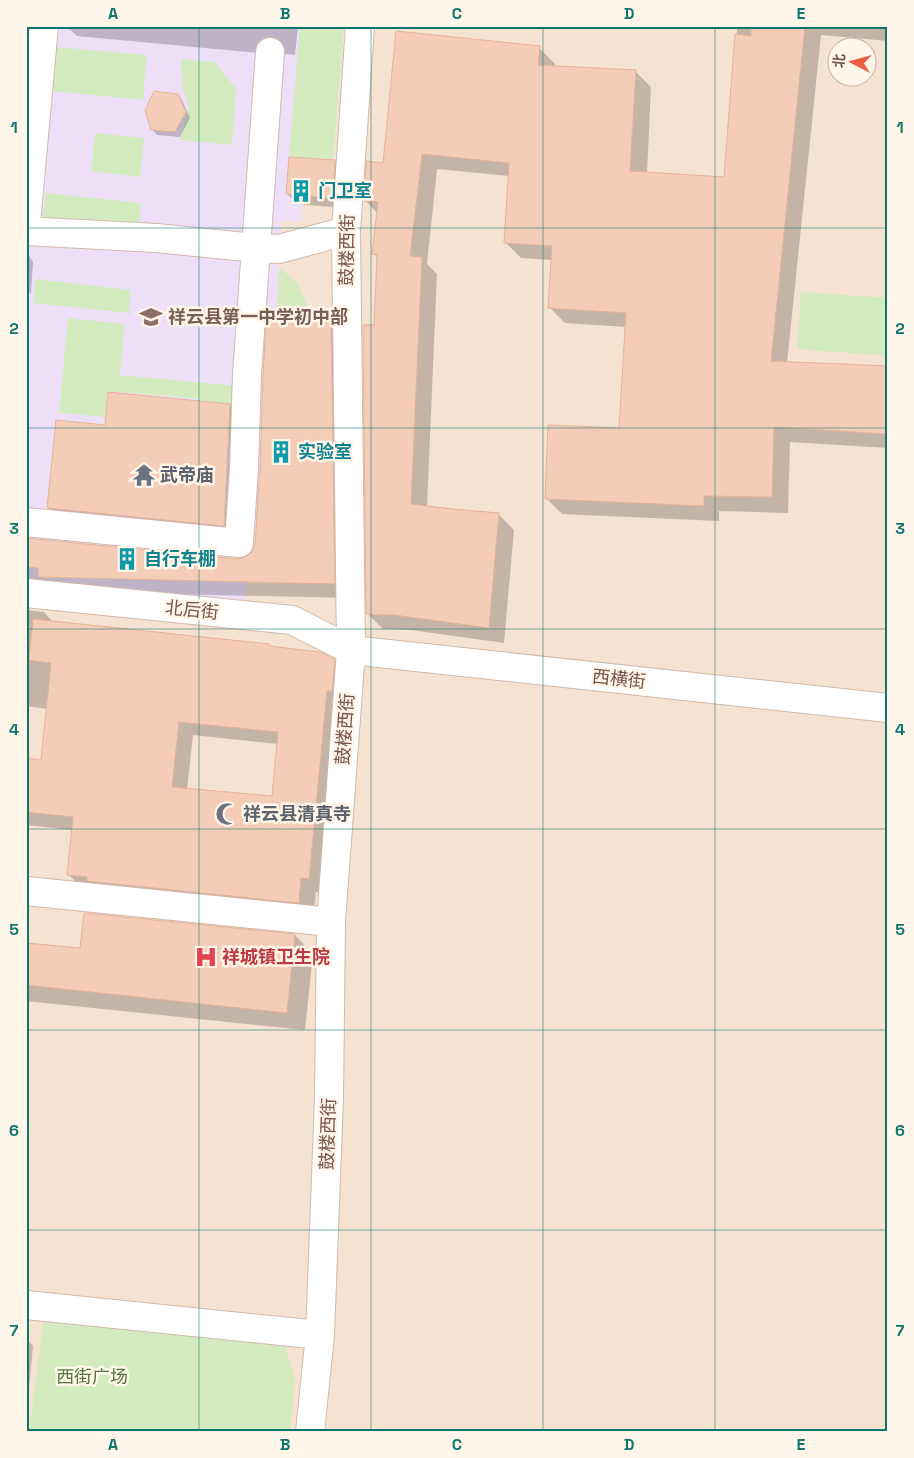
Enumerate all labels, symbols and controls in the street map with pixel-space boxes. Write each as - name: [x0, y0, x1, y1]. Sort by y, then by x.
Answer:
- text: A: [108, 3, 118, 24]
- text: B: [280, 3, 290, 24]
- text: C: [452, 3, 462, 24]
- text: D: [624, 3, 634, 24]
- text: E: [797, 3, 806, 24]
- north arrow: [826, 38, 876, 88]
- text: 北: [829, 53, 849, 69]
- text: 1: [10, 117, 18, 138]
- text: 1: [896, 117, 904, 138]
- building icon: 门卫室: [288, 178, 314, 204]
- place label: 门卫室: [318, 179, 372, 202]
- street label: 鼓楼西街: [334, 214, 359, 286]
- school or university icon: 祥云县第一中学初中部: [138, 304, 164, 330]
- place label: 祥云县第一中学初中部: [168, 305, 348, 328]
- text: 2: [9, 318, 19, 339]
- text: 2: [895, 318, 905, 339]
- building icon: 实验室: [268, 439, 294, 465]
- place label: 实验室: [298, 440, 352, 463]
- temple icon: 武帝庙: [131, 462, 157, 488]
- place label: 武帝庙: [160, 463, 214, 486]
- text: 3: [9, 518, 19, 539]
- text: 3: [895, 518, 905, 539]
- building icon: 自行车棚: [114, 546, 140, 572]
- place label: 自行车棚: [144, 547, 216, 570]
- street label: 北后街: [164, 595, 220, 624]
- street label: 西横街: [591, 664, 647, 693]
- street label: 鼓楼西街: [331, 692, 358, 766]
- text: 4: [9, 719, 19, 740]
- text: 4: [895, 719, 905, 740]
- mosque icon: 祥云县清真寺: [214, 801, 240, 827]
- place label: 祥云县清真寺: [243, 802, 351, 825]
- text: 5: [9, 919, 19, 940]
- text: 5: [895, 919, 905, 940]
- hospital icon: 祥城镇卫生院: [193, 944, 219, 970]
- place label: 祥城镇卫生院: [222, 945, 330, 968]
- street label: 鼓楼西街: [315, 1098, 340, 1170]
- text: 6: [9, 1120, 19, 1141]
- text: 6: [895, 1120, 905, 1141]
- text: 7: [10, 1320, 19, 1341]
- text: 7: [896, 1320, 905, 1341]
- park label: 西街广场: [56, 1365, 128, 1388]
- text: A: [108, 1434, 118, 1455]
- text: B: [280, 1434, 290, 1455]
- text: C: [452, 1434, 462, 1455]
- text: D: [624, 1434, 634, 1455]
- text: E: [797, 1434, 806, 1455]

